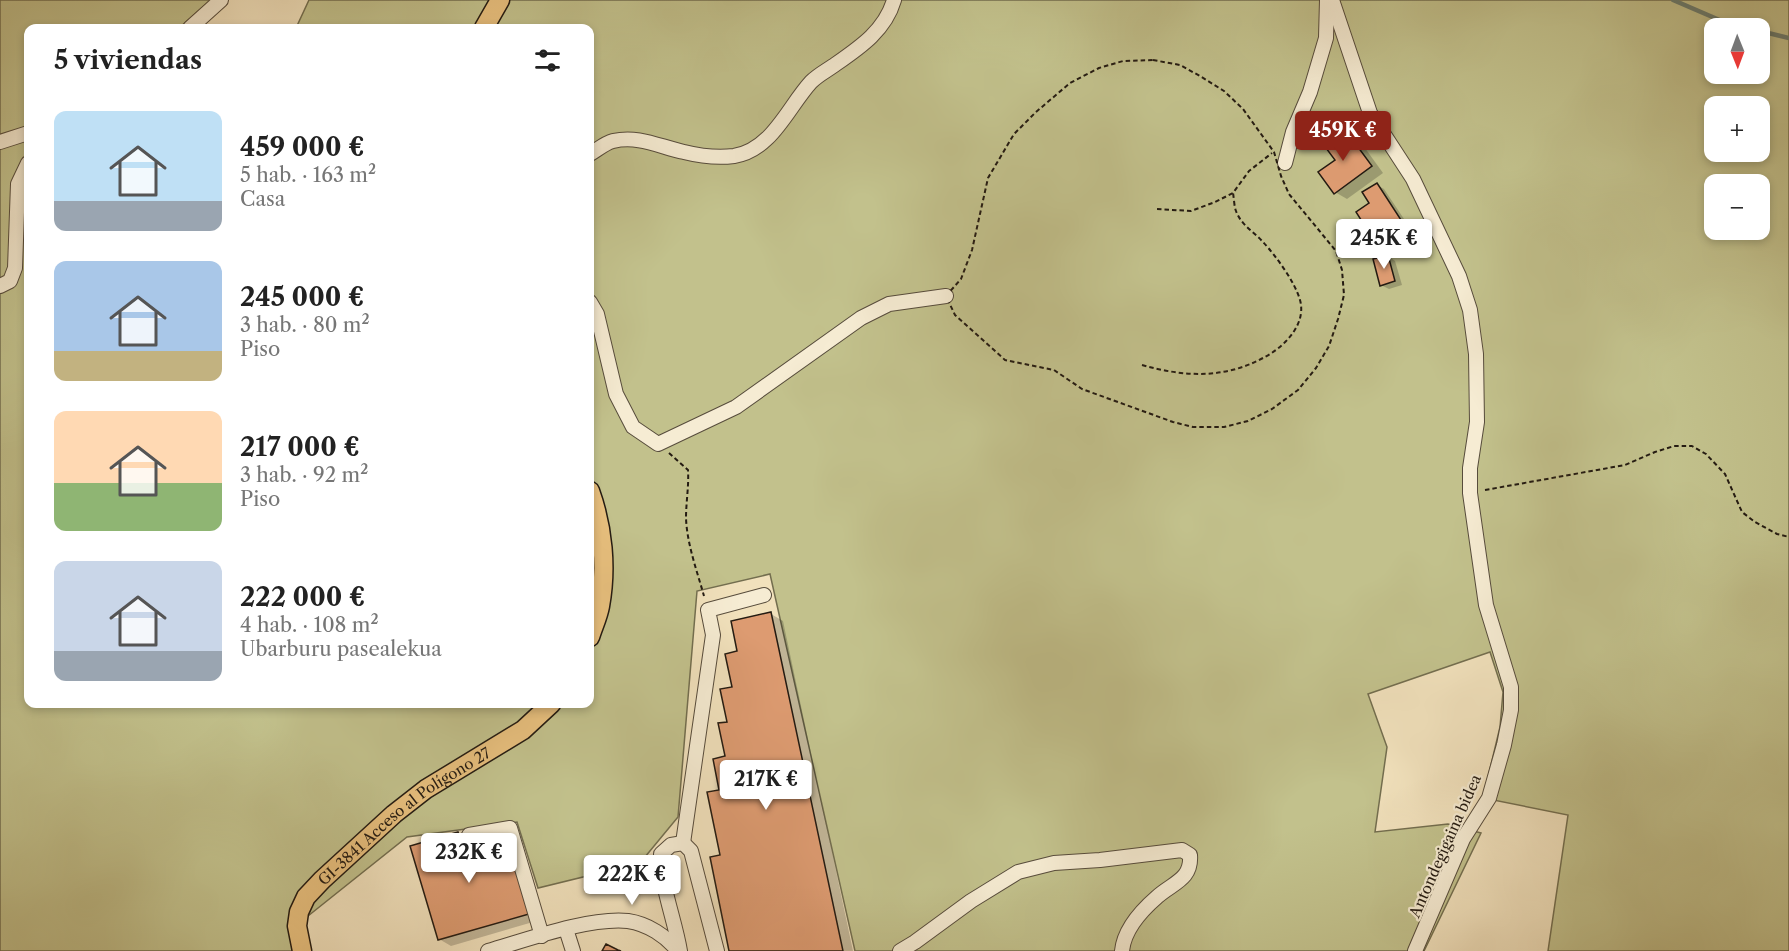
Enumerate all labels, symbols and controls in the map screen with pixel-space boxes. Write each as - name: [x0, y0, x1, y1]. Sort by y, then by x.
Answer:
- north arrow: [1704, 18, 1770, 84]
- map controls: [1704, 18, 1770, 240]
- text: 5 viviendas: [54, 44, 202, 76]
- icon: filters: [531, 44, 564, 77]
- button: +: [1704, 96, 1770, 162]
- pin: 459K €: [1294, 111, 1392, 162]
- text: 459K €: [1309, 118, 1377, 142]
- text: 459 000 €: [240, 131, 365, 163]
- icon: home: [102, 135, 174, 207]
- text: 5 hab. · 163 m²: [240, 163, 376, 187]
- button: −: [1704, 174, 1770, 240]
- text: Casa: [240, 187, 285, 211]
- pin: 245K €: [1335, 219, 1433, 270]
- text: 245K €: [1350, 226, 1418, 250]
- text: 245 000 €: [240, 281, 364, 313]
- icon: home: [102, 285, 174, 357]
- text: 3 hab. · 80 m²: [240, 313, 370, 337]
- text: Piso: [240, 337, 280, 361]
- text: 217 000 €: [240, 431, 360, 463]
- icon: home: [102, 435, 174, 507]
- text: 3 hab. · 92 m²: [240, 463, 368, 487]
- text: Piso: [240, 487, 280, 511]
- text: 222 000 €: [240, 581, 365, 613]
- icon: home: [102, 585, 174, 657]
- text: 4 hab. · 108 m²: [240, 613, 379, 637]
- text: Ubarburu pasealekua: [240, 637, 442, 661]
- street label: GI-3841 Acceso al Polígono 27: [313, 742, 494, 889]
- pin: 217K €: [717, 760, 815, 811]
- text: 217K €: [734, 767, 798, 791]
- street label: Antondegigaina bidea: [1404, 771, 1485, 922]
- pin: 232K €: [420, 833, 518, 884]
- text: 232K €: [435, 840, 503, 864]
- pin: 222K €: [583, 855, 681, 906]
- text: 222K €: [598, 862, 666, 886]

